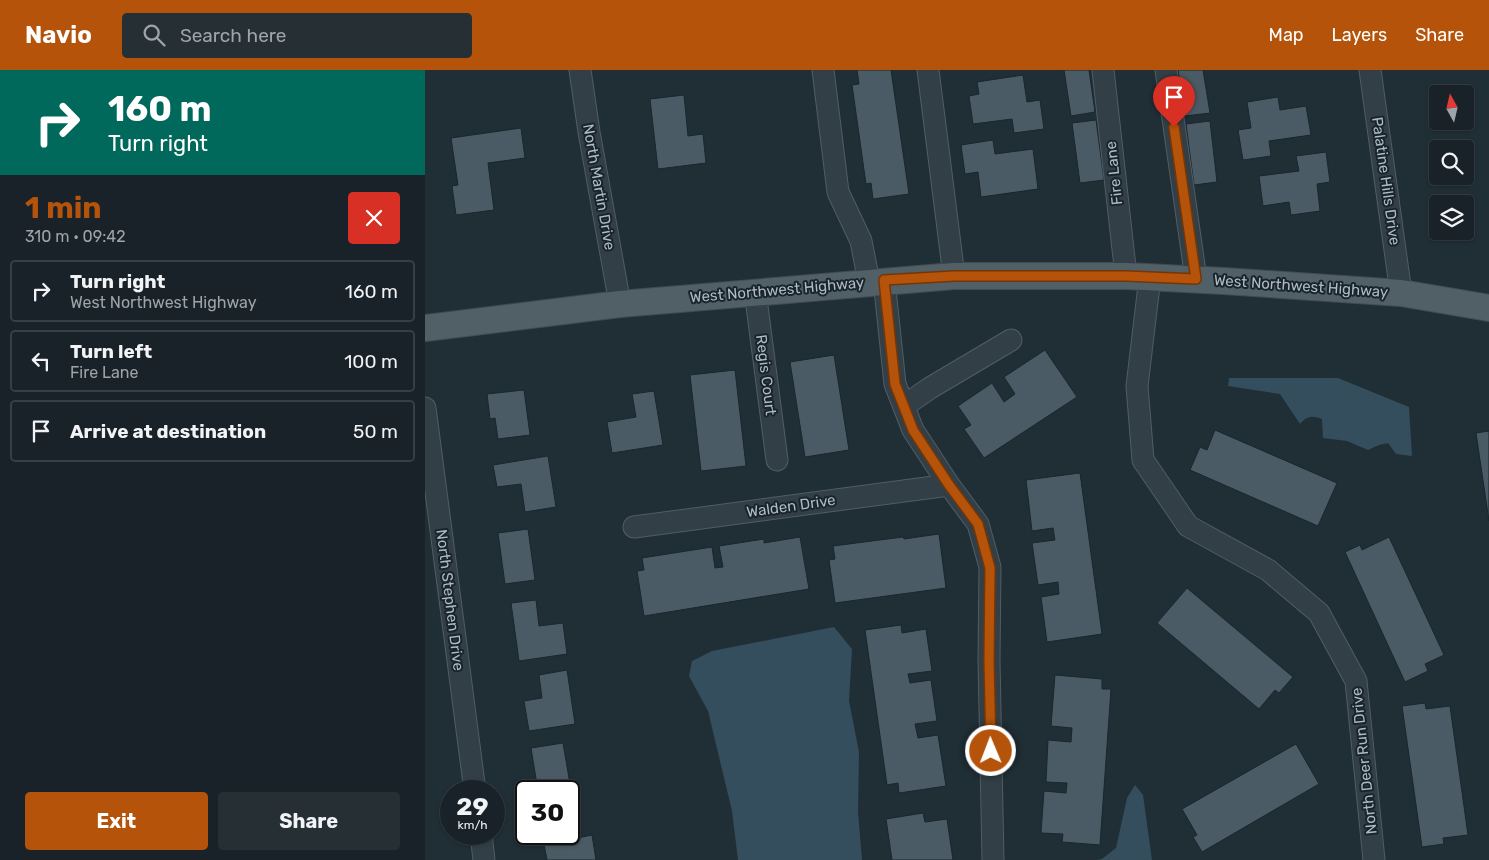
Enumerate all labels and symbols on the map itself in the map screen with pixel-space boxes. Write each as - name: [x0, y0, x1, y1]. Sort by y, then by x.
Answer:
- pin: [1153, 76, 1195, 127]
- north arrow: [1429, 85, 1474, 130]
- street label: Palatine Hills Drive: [1368, 116, 1404, 246]
- street label: North Martin Drive: [579, 123, 619, 251]
- street label: Fire Lane: [1102, 140, 1126, 206]
- street label: West Northwest Highway: [1213, 271, 1389, 301]
- street label: West Northwest Highway: [689, 273, 865, 307]
- street label: Regis Court: [752, 334, 780, 417]
- street label: Walden Drive: [745, 491, 837, 521]
- street label: North Stephen Drive: [432, 528, 468, 672]
- street label: North Deer Run Drive: [1347, 687, 1381, 835]
- position arrow: [964, 724, 1016, 776]
- speed limit sign: 30: [515, 780, 580, 845]

